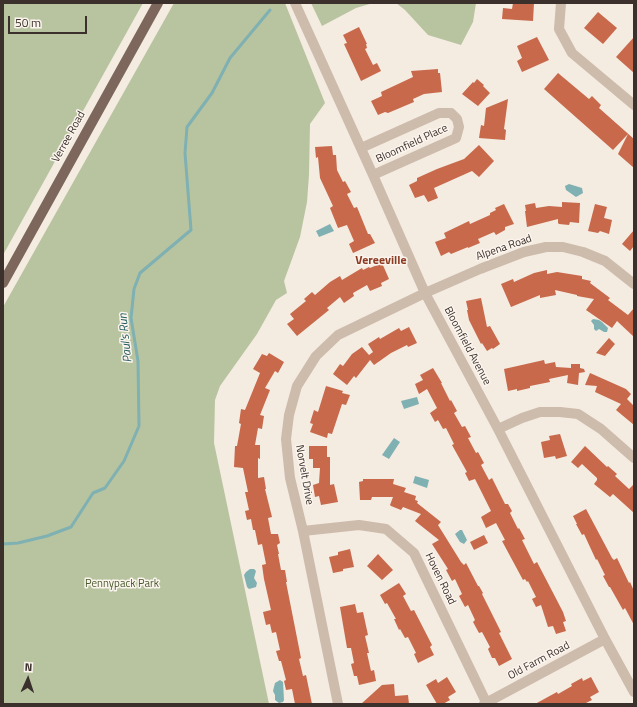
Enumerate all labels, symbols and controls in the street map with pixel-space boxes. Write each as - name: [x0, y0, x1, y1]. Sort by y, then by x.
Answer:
- scale bar: [10, 8, 89, 34]
- text: 50 m: [15, 13, 41, 32]
- street label: Verree Road: [50, 109, 88, 165]
- street label: Bloomfield Place: [374, 122, 450, 166]
- street label: Alpena Road: [474, 232, 534, 264]
- district label: Vereeville: [355, 254, 407, 268]
- street label: Bloomfield Avenue: [441, 305, 493, 387]
- water label: Paul's Run: [116, 313, 136, 363]
- street label: Norvelt Drive: [292, 444, 316, 506]
- street label: Hoven Road: [422, 551, 458, 607]
- park label: Pennypack Park: [85, 577, 159, 591]
- street label: Old Farm Road: [506, 639, 572, 683]
- north arrow: [8, 659, 48, 699]
- text: N: [24, 659, 33, 675]

